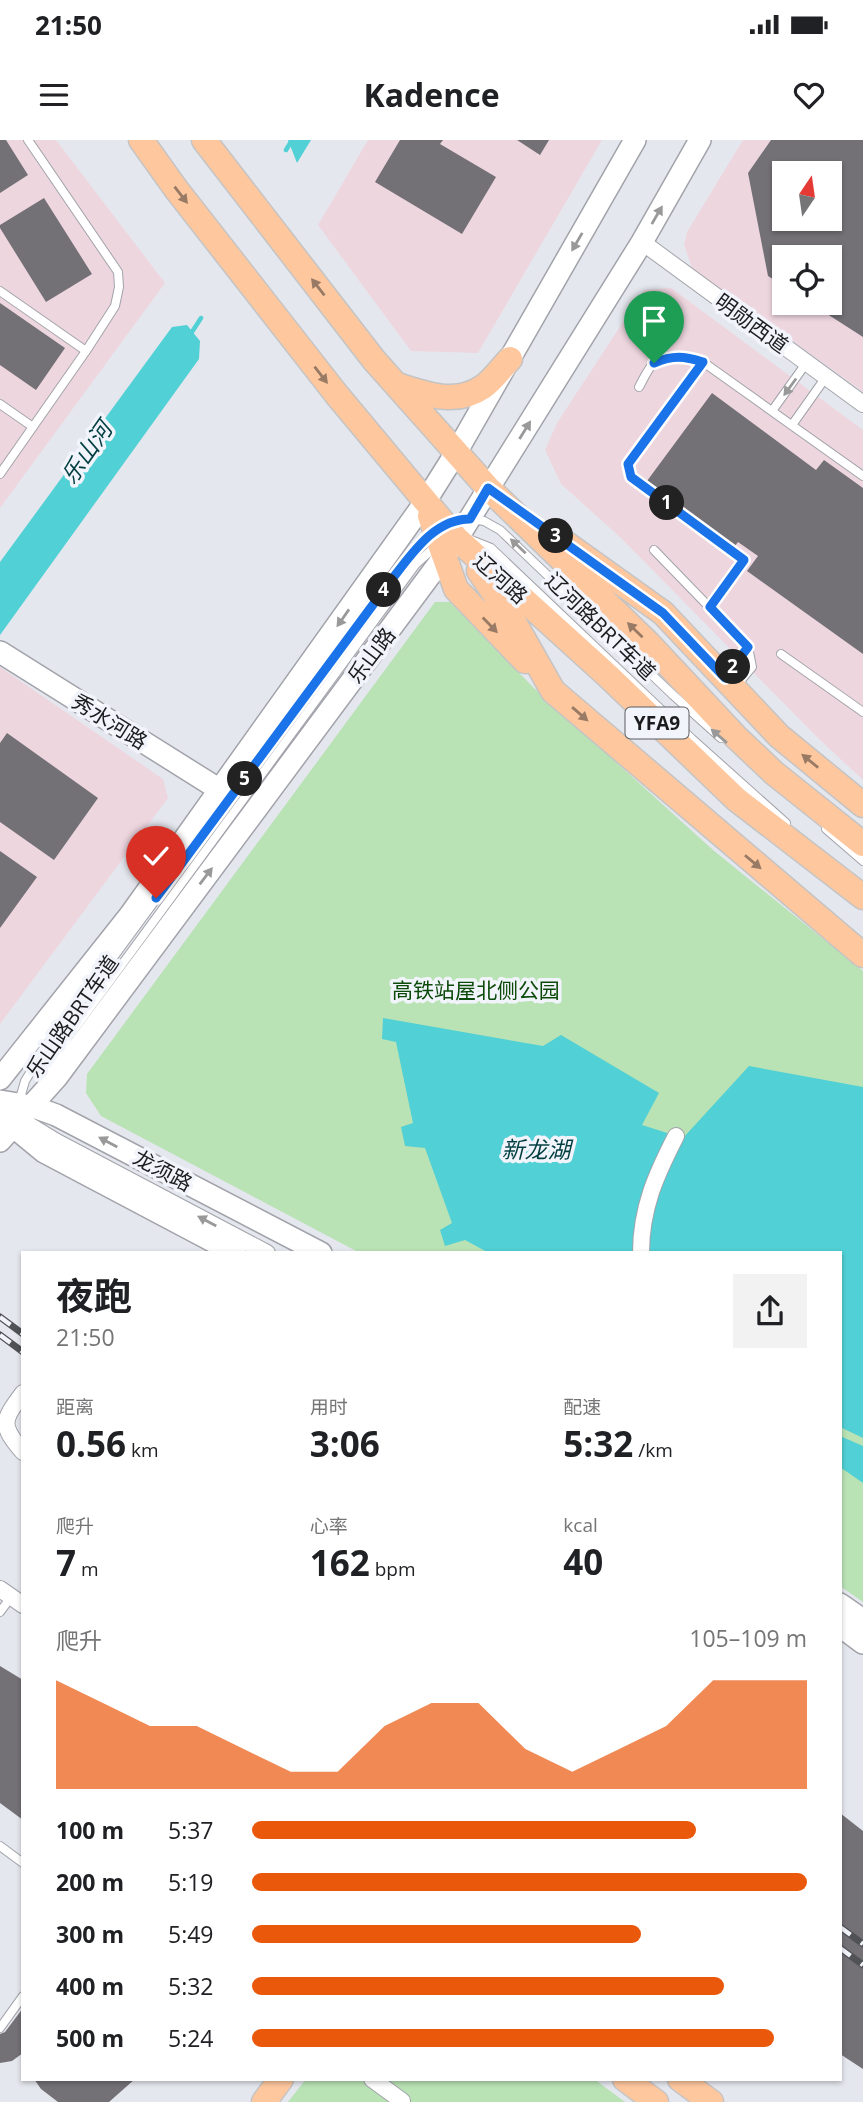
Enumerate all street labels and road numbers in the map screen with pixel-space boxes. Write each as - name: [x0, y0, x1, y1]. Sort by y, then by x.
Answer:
- street label: 明勋西道: [710, 287, 794, 359]
- street label: 辽河路: [468, 547, 534, 609]
- street label: 辽河路BRT车道: [540, 566, 662, 686]
- street label: 乐山路: [341, 621, 401, 689]
- street label: 秀水河路: [67, 687, 153, 755]
- road number: YFA9: [626, 708, 688, 738]
- street label: 乐山路BRT车道: [19, 949, 125, 1083]
- street label: 龙须路: [129, 1143, 197, 1197]

